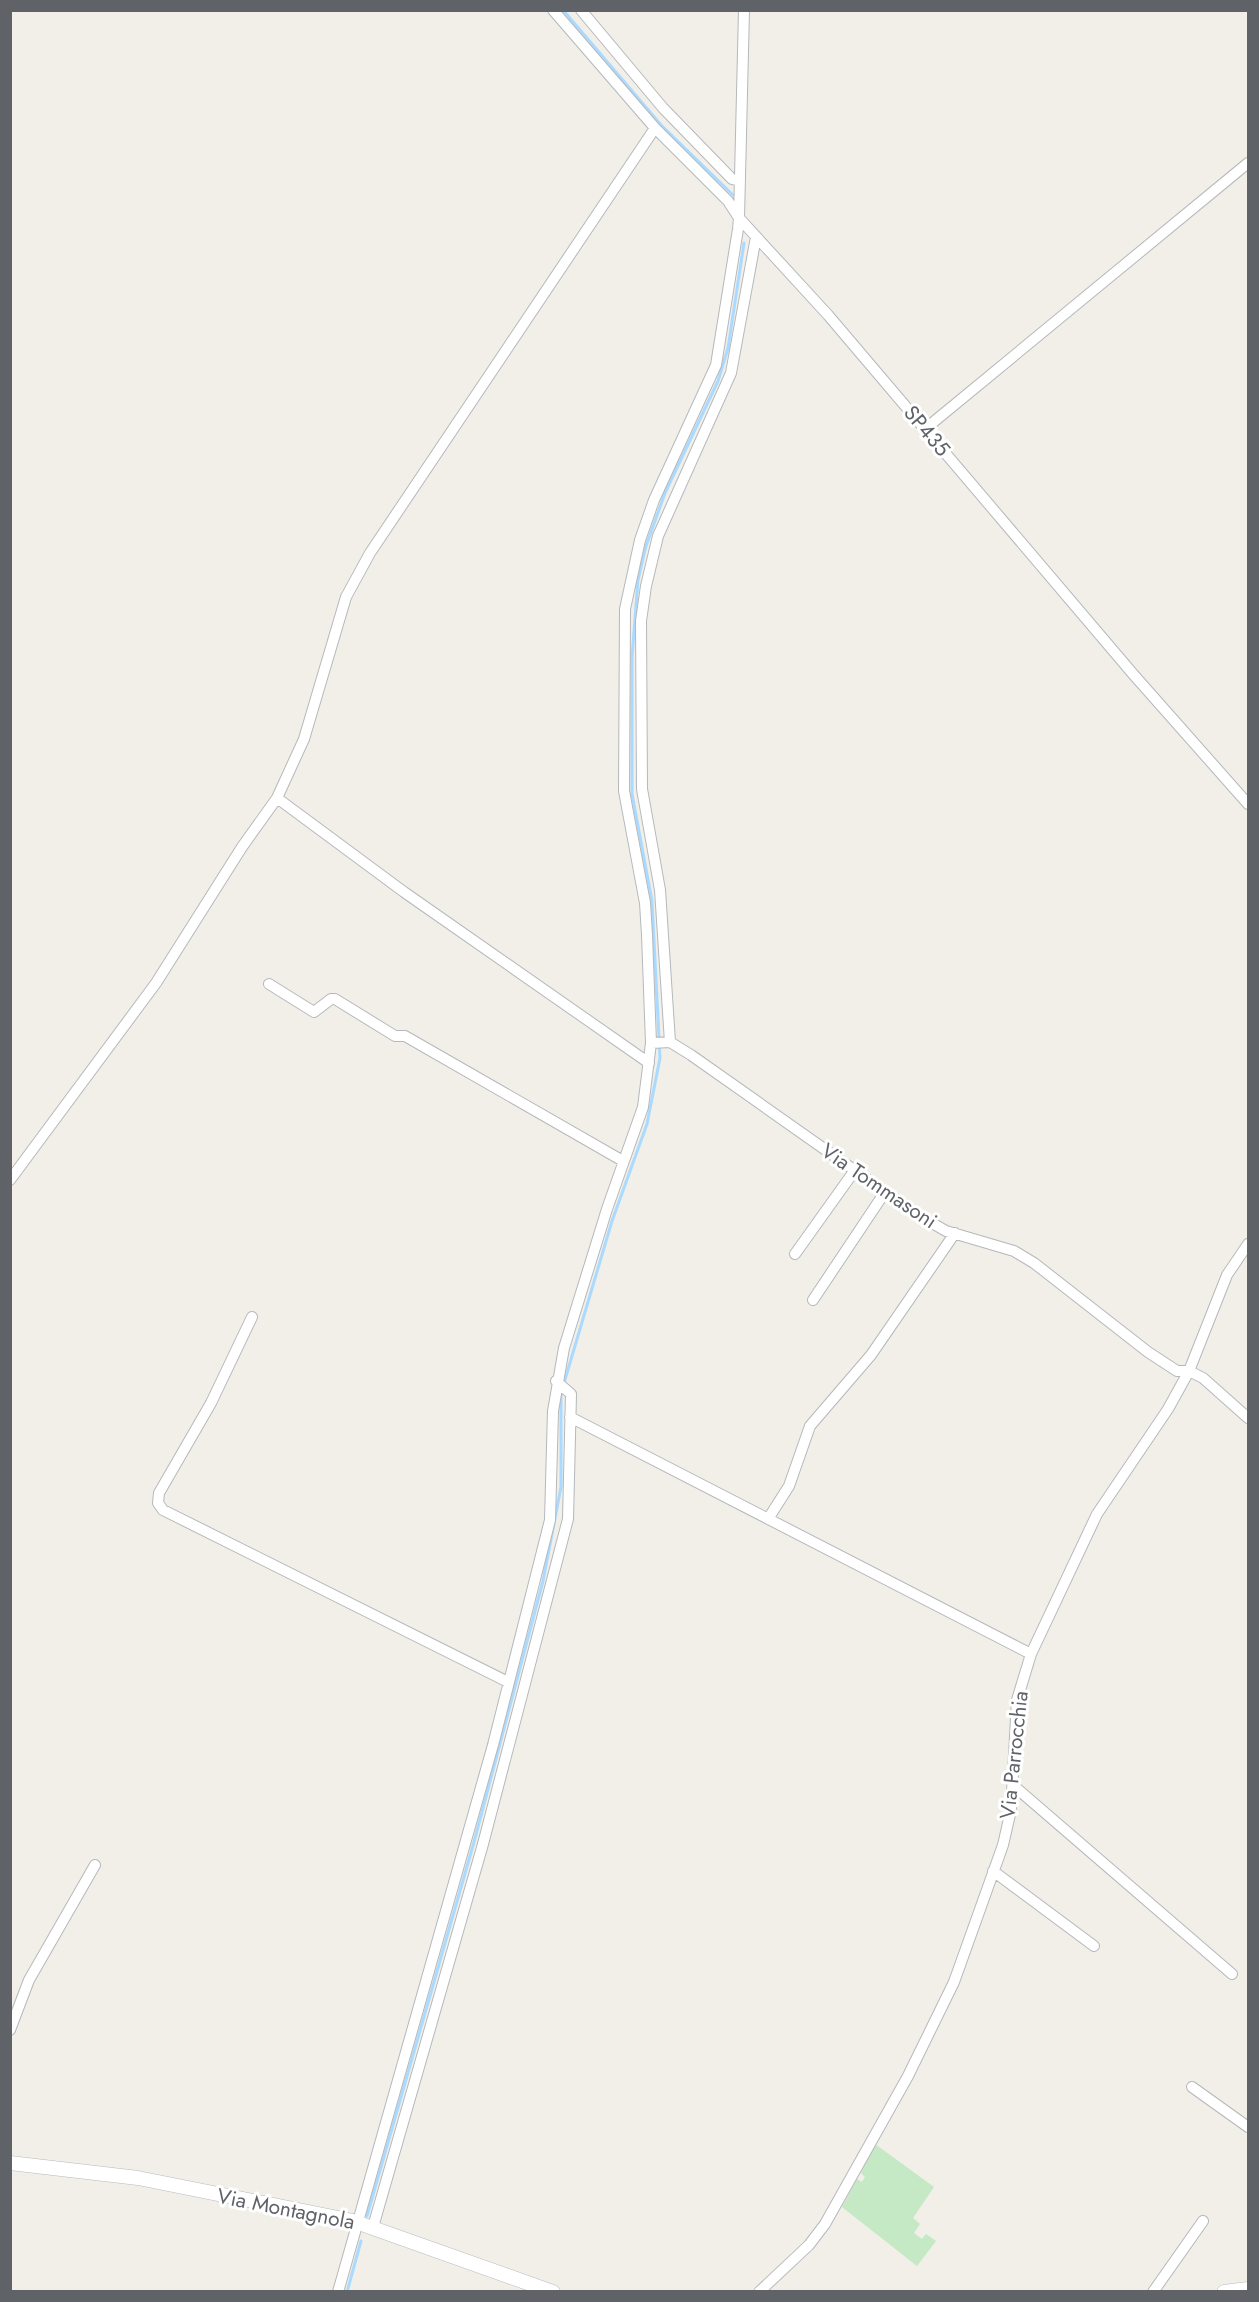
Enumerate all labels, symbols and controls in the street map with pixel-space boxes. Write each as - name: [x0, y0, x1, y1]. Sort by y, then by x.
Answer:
- street label: SP435: [897, 399, 957, 463]
- street label: Via Tommasoni: [815, 1136, 943, 1236]
- street label: Via Parrocchia: [992, 1689, 1036, 1821]
- street label: Via Montagnola: [215, 2181, 357, 2237]

